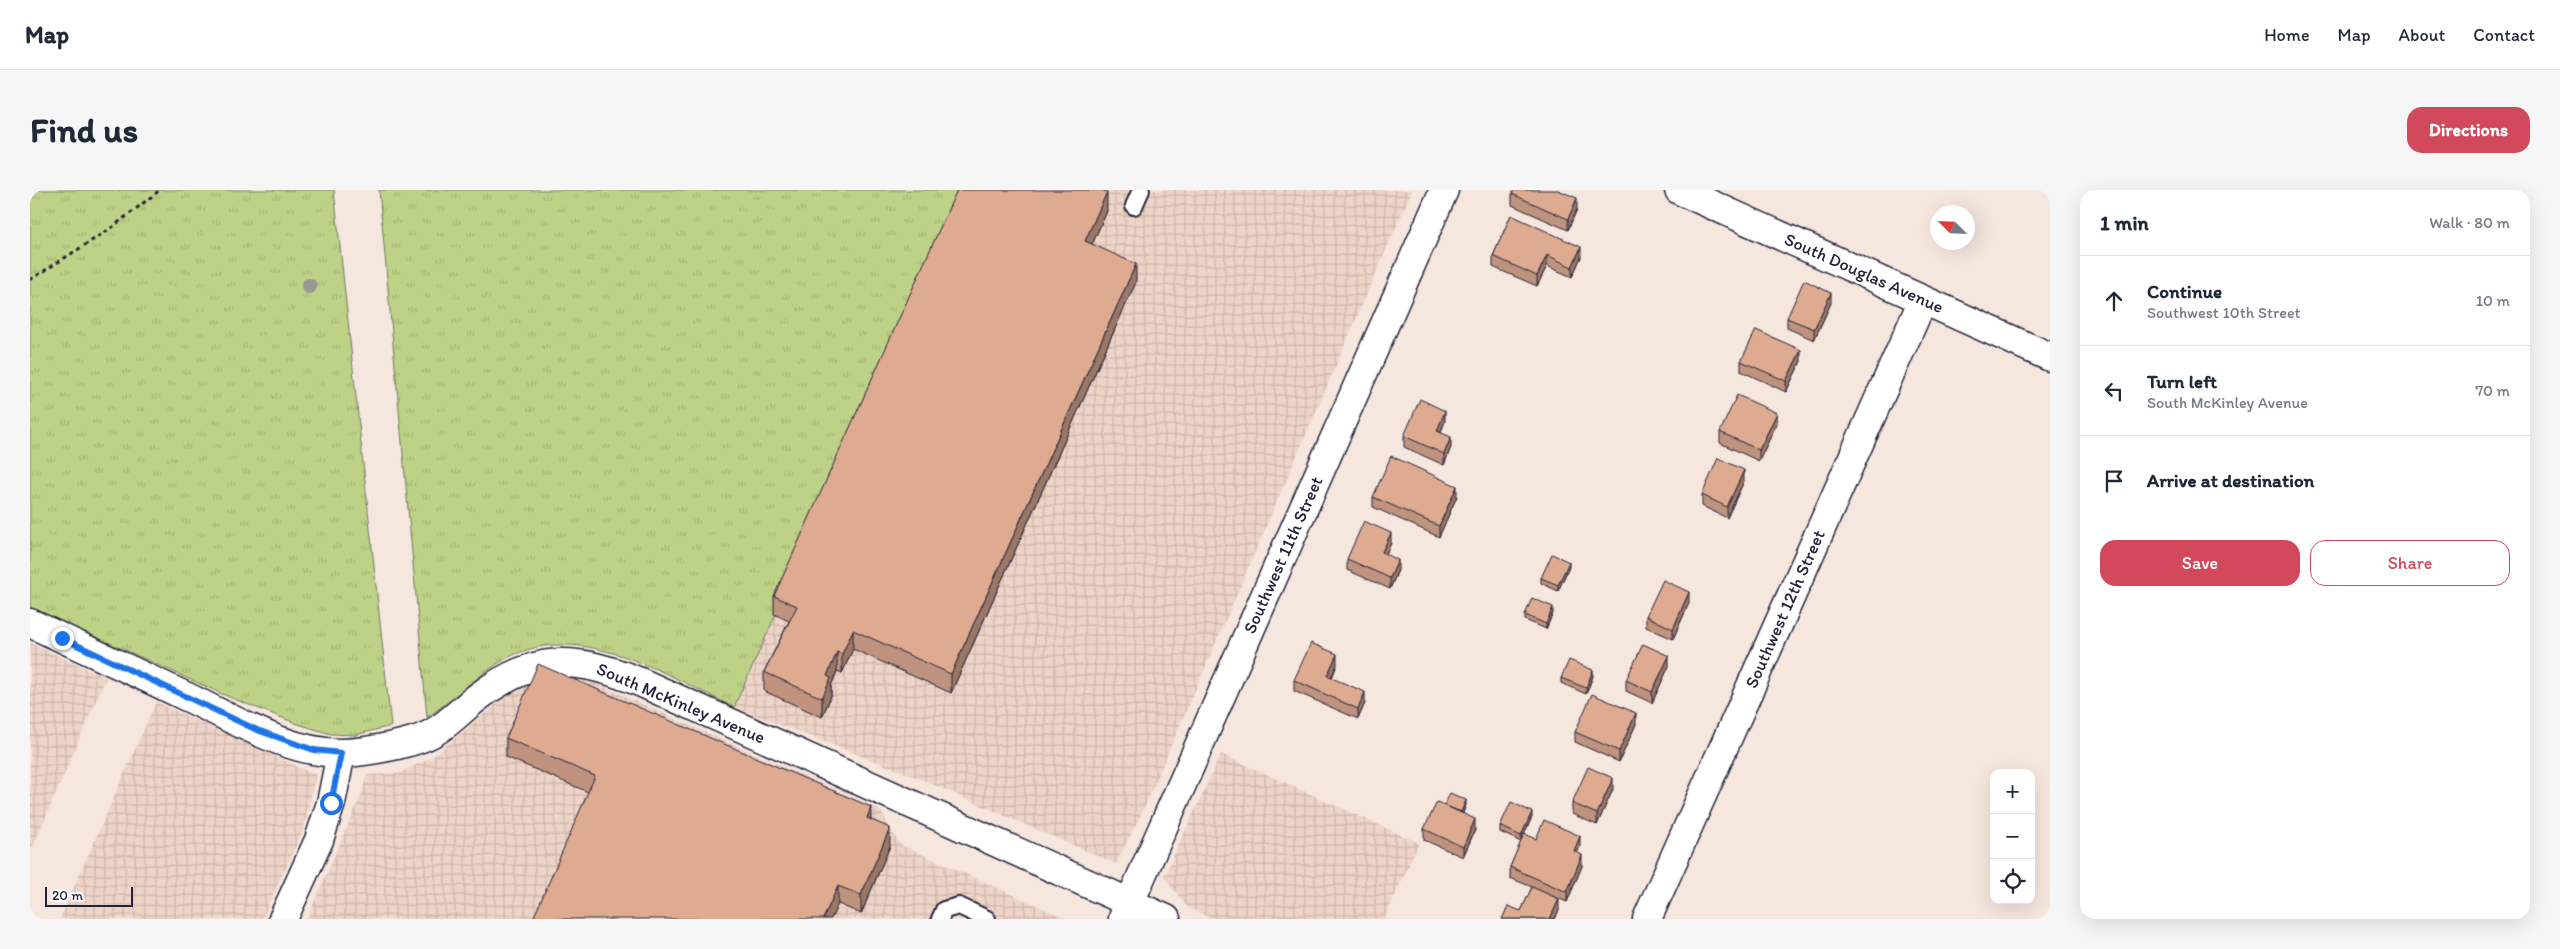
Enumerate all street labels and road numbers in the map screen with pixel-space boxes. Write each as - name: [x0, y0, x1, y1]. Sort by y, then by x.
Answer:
- street label: South Douglas Avenue: [1781, 228, 1947, 318]
- street label: Southwest 11th Street: [1238, 473, 1328, 637]
- street label: Southwest 12th Street: [1740, 526, 1830, 692]
- street label: South McKinley Avenue: [593, 658, 769, 748]

